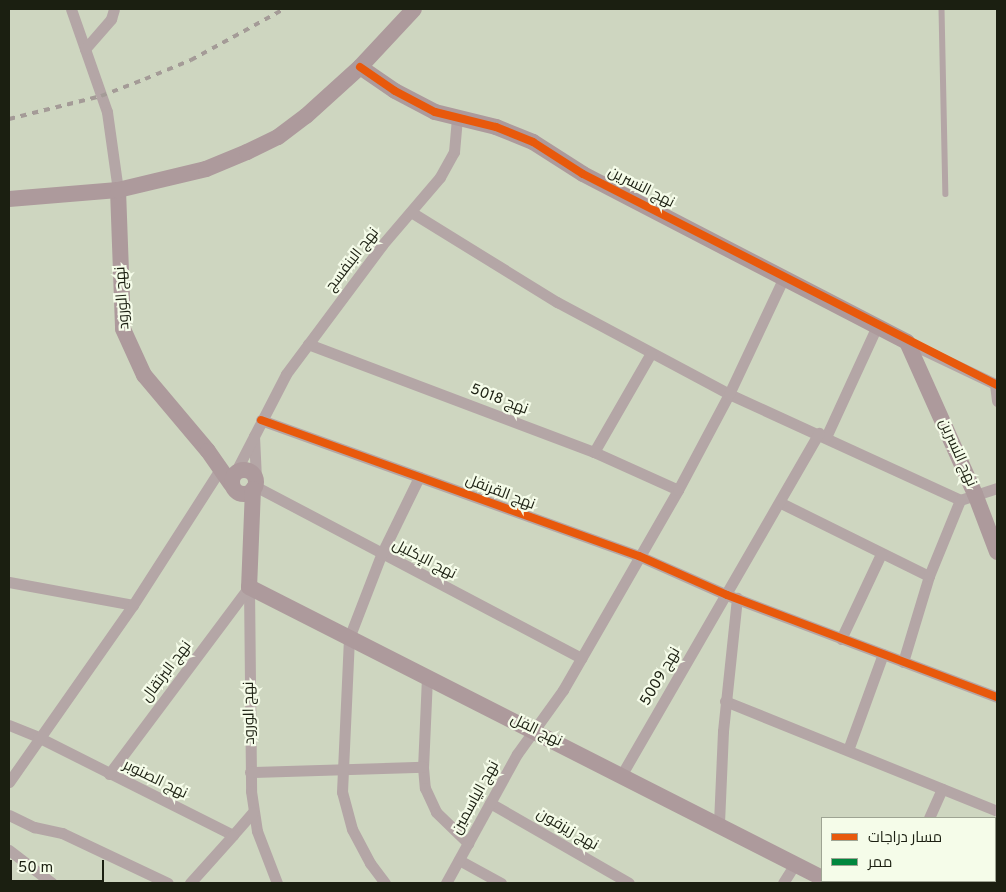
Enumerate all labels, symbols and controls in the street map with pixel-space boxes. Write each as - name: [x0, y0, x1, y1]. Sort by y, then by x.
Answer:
- street label: نهج النسرين: [605, 164, 677, 212]
- street label: نهج البنفسج: [323, 225, 383, 295]
- street label: نهج الورود: [112, 266, 134, 330]
- street label: نهج 5018: [468, 381, 530, 419]
- street label: نهج النسرين: [934, 416, 980, 490]
- street label: نهج القرنفل: [463, 471, 537, 515]
- street label: نهج الإكليل: [389, 536, 459, 584]
- street label: نهج البرتقال: [138, 638, 196, 706]
- street label: نهج 5009: [637, 645, 685, 709]
- street label: نهج الورود: [240, 681, 260, 745]
- street label: نهج الفل: [507, 711, 565, 751]
- street label: نهج الصنوبر: [120, 757, 190, 803]
- street label: نهج الياسمين: [448, 758, 504, 838]
- street label: نهج زيزفون: [533, 805, 601, 855]
- legend: [821, 817, 996, 882]
- text: مسار دراجات: [868, 829, 942, 848]
- scale bar: [12, 850, 106, 882]
- text: ممر: [868, 854, 892, 873]
- text: 50 m: [18, 859, 53, 878]

